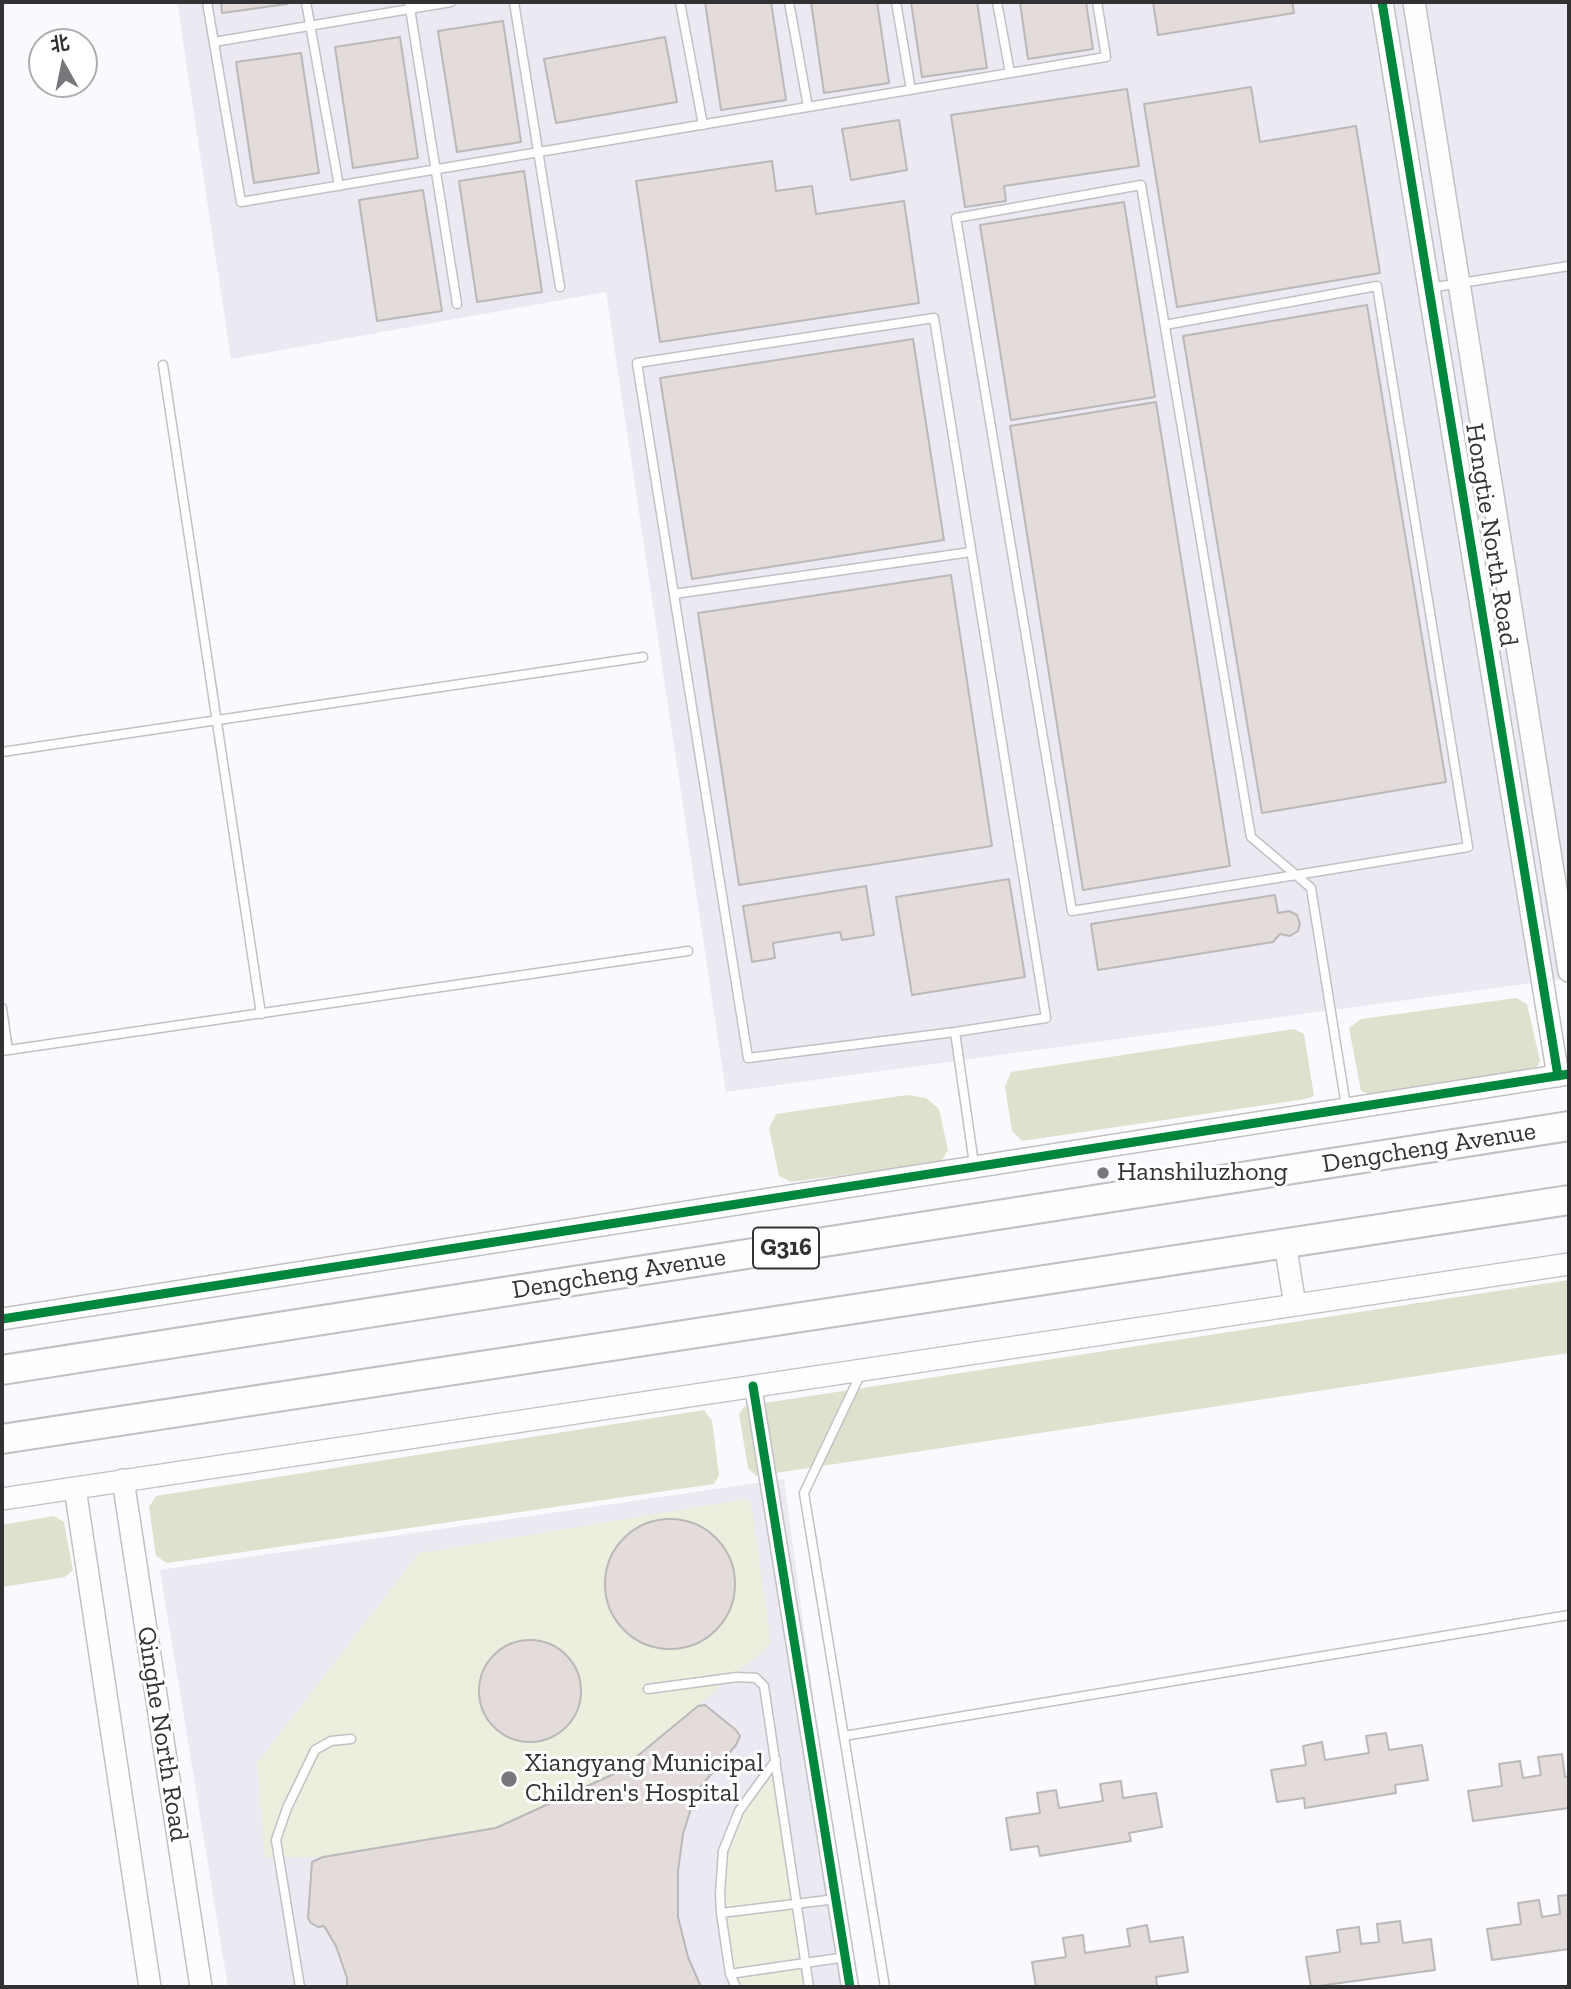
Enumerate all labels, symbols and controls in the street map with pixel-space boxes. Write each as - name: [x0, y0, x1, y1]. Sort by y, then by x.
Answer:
- north arrow: [28, 28, 98, 98]
- text: 北: [49, 31, 71, 57]
- street label: Hongtie North Road: [1458, 421, 1524, 649]
- street label: Dengcheng Avenue: [1320, 1116, 1538, 1180]
- place label: Hanshiluzhong: [1117, 1157, 1288, 1189]
- marker: Hanshiluzhong: [1095, 1165, 1111, 1181]
- road number: G316: [753, 1228, 819, 1268]
- street label: Dengcheng Avenue: [510, 1242, 728, 1306]
- street label: Qinghe North Road: [130, 1624, 194, 1844]
- place label: Xiangyang Municipal Children's Hospital: [525, 1748, 764, 1810]
- marker: Xiangyang Municipal Children's Hospital: [499, 1769, 519, 1789]

